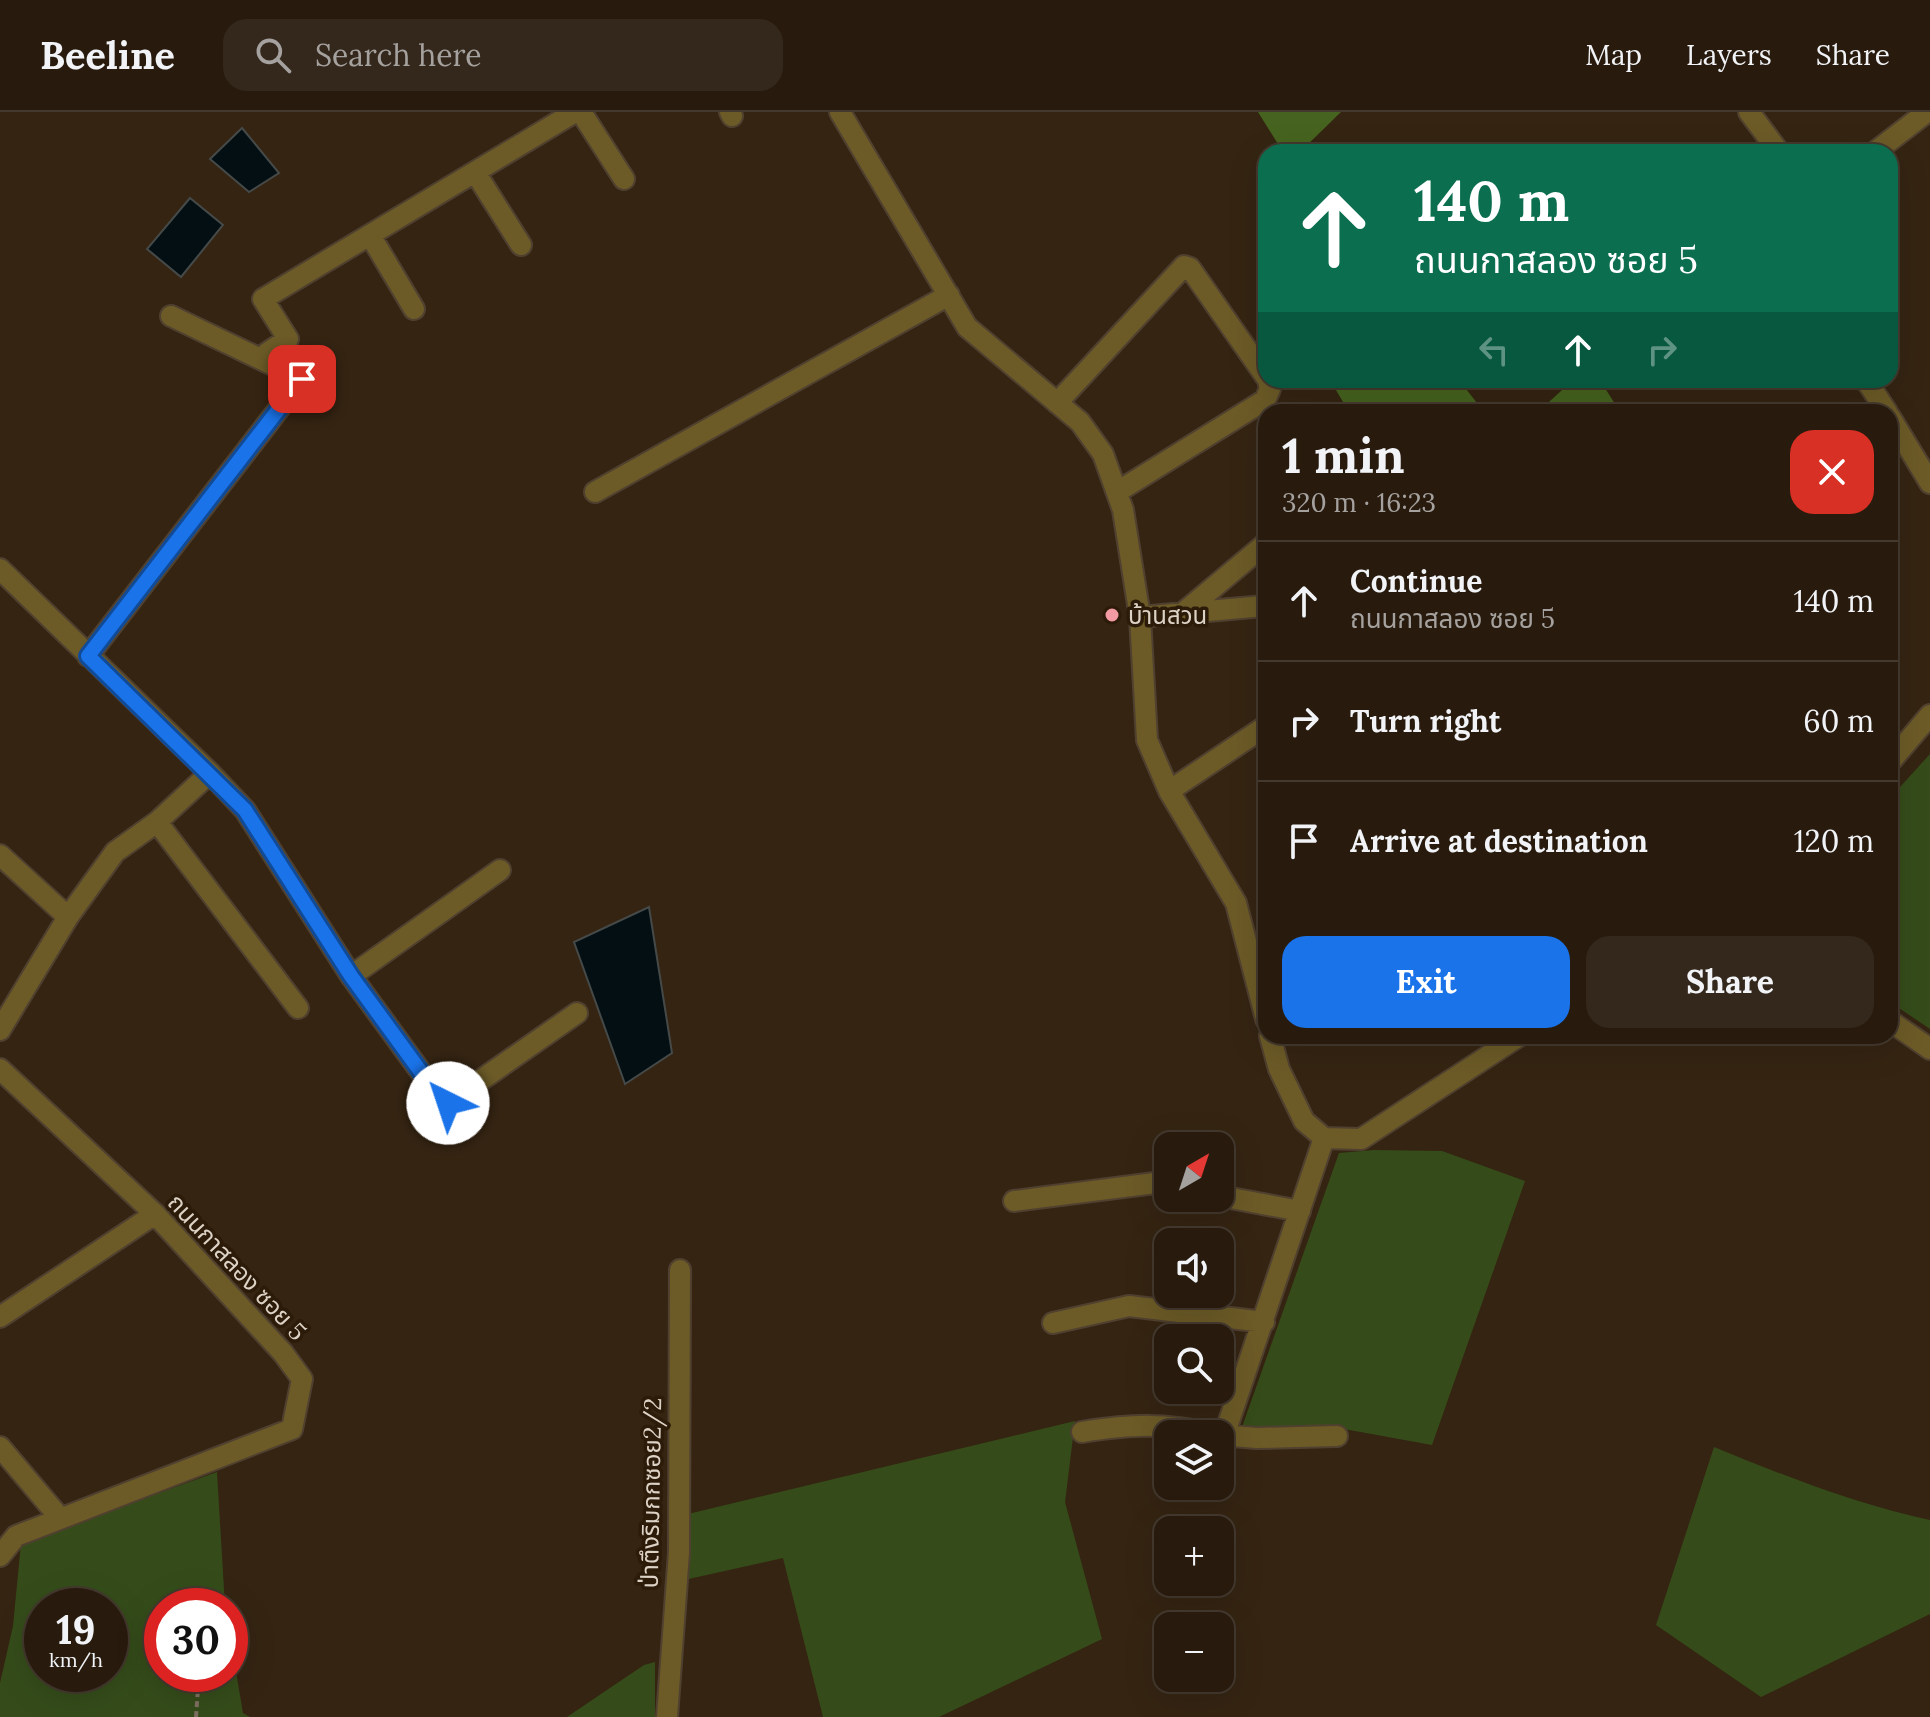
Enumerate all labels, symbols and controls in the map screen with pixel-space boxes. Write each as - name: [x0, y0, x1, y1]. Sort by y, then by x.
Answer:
- search box: [223, 19, 783, 91]
- text: Beeline: [40, 31, 175, 79]
- icon: search: [251, 33, 295, 77]
- text: Search here: [315, 36, 482, 74]
- text: Map: [1585, 37, 1642, 73]
- text: Layers: [1686, 37, 1772, 73]
- text: Share: [1816, 37, 1890, 73]
- text: 140 m: [1414, 165, 1569, 236]
- icon: ahead: [1282, 176, 1386, 280]
- text: ถนนกาสลอง ซอย 5: [1414, 237, 1698, 283]
- icon: left: [1472, 328, 1516, 372]
- icon: ahead: [1556, 328, 1600, 372]
- icon: right: [1640, 328, 1684, 372]
- pin: [268, 345, 336, 413]
- icon: arrive: [280, 357, 324, 401]
- text: 1 min: [1282, 425, 1405, 486]
- button: close: [1790, 430, 1874, 514]
- text: 320 m · 16:23: [1282, 486, 1436, 519]
- text: Continue: [1350, 562, 1482, 600]
- icon: ahead: [1282, 579, 1326, 623]
- text: 140 m: [1793, 582, 1874, 620]
- place label: บ้านสวน: [1128, 600, 1207, 631]
- text: ถนนกาสลอง ซอย 5: [1350, 602, 1555, 635]
- marker: บ้านสวน: [1103, 606, 1121, 624]
- icon: right: [1282, 699, 1326, 743]
- text: Turn right: [1350, 702, 1501, 740]
- text: 60 m: [1803, 702, 1874, 740]
- icon: arrive: [1282, 819, 1326, 863]
- text: Arrive at destination: [1350, 822, 1648, 860]
- text: 120 m: [1794, 822, 1874, 860]
- button: Exit: [1282, 936, 1570, 1028]
- button: Share: [1586, 936, 1874, 1028]
- position arrow: [406, 1061, 490, 1145]
- north arrow: [1154, 1132, 1234, 1212]
- map controls: [1154, 1132, 1234, 1692]
- street label: ถนนกาสลอง ซอย 5: [161, 1187, 313, 1347]
- button: sound: [1154, 1228, 1234, 1308]
- button: search: [1154, 1324, 1234, 1404]
- street label: ป่าตึงริมกกซอย2/2: [634, 1397, 668, 1589]
- button: layers: [1154, 1420, 1234, 1500]
- button: +: [1154, 1516, 1234, 1596]
- speed limit sign: 30: [144, 1588, 248, 1692]
- text: 19: [56, 1604, 96, 1655]
- button: −: [1154, 1612, 1234, 1692]
- text: km/h: [49, 1647, 103, 1672]

